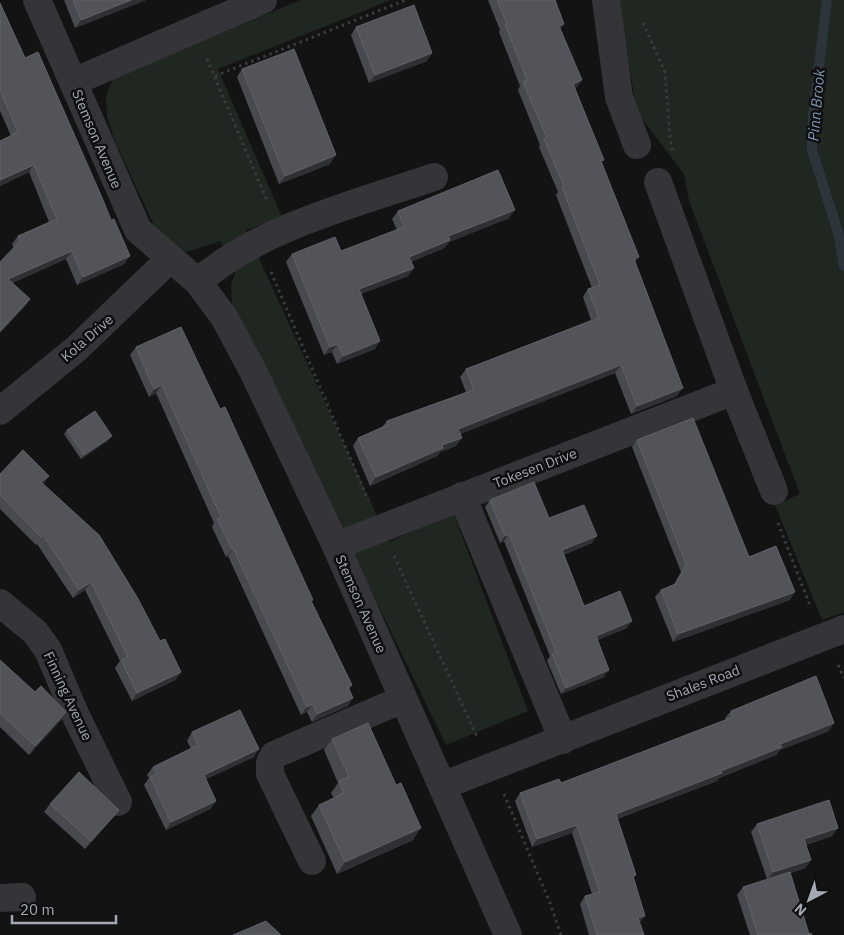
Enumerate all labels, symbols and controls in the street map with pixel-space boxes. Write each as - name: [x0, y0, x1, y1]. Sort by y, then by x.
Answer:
- water label: Pinn Brook: [803, 68, 829, 142]
- street label: Stemson Avenue: [68, 87, 126, 191]
- street label: Kola Drive: [57, 310, 117, 366]
- street label: Tokesen Drive: [491, 444, 580, 492]
- street label: Stemson Avenue: [331, 552, 391, 656]
- street label: Finning Avenue: [40, 649, 97, 744]
- street label: Shales Road: [664, 661, 742, 705]
- north arrow: [784, 875, 834, 925]
- scale bar: [12, 892, 116, 924]
- text: 20 m: [20, 900, 55, 919]
- text: N: [791, 900, 810, 920]

